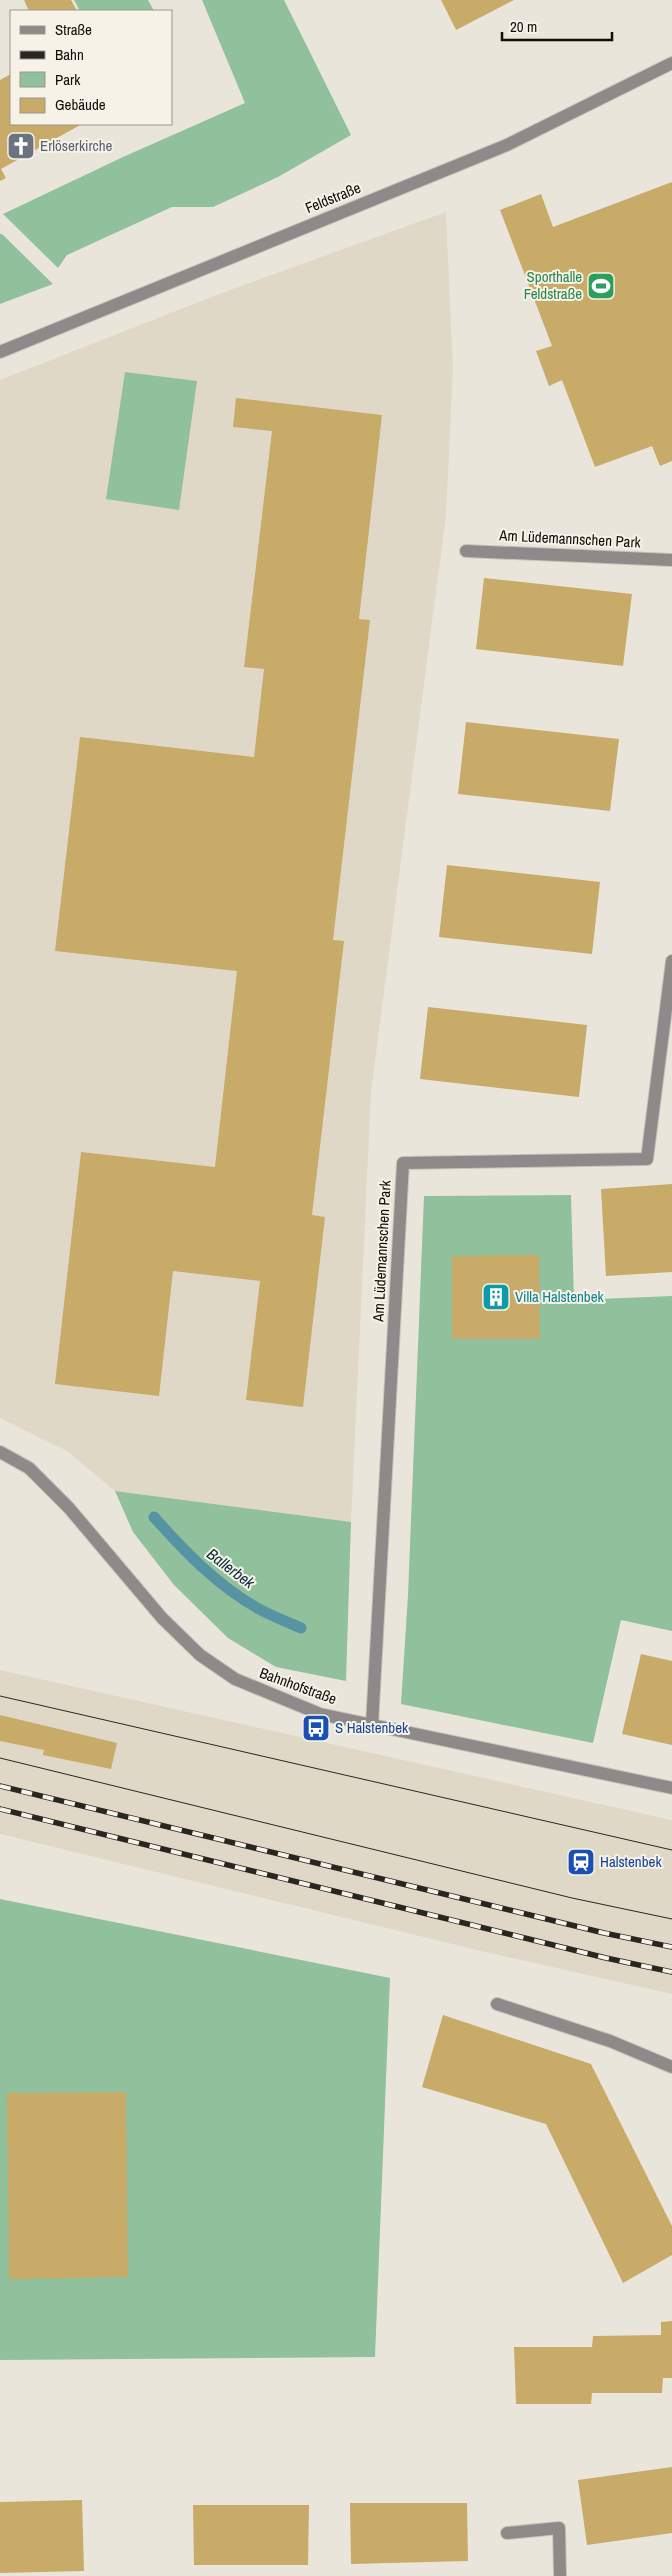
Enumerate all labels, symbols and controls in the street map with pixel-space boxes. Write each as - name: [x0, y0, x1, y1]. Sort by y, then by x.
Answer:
- legend: [10, 10, 172, 125]
- scale bar: [502, 10, 612, 42]
- text: 20 m: [510, 16, 537, 37]
- text: Straße: [55, 19, 92, 40]
- text: Bahn: [55, 44, 84, 65]
- text: Park: [55, 69, 81, 90]
- text: Gebäude: [55, 94, 106, 115]
- church icon: Erlöserkirche: [6, 131, 36, 161]
- place label: Erlöserkirche: [40, 135, 113, 156]
- street label: Feldstraße: [302, 177, 364, 218]
- place label: Sporthalle Feldstraße: [524, 266, 582, 304]
- sports icon: Sporthalle Feldstraße: [586, 271, 616, 301]
- street label: Am Lüdemannschen Park: [498, 524, 642, 553]
- street label: Am Lüdemannschen Park: [367, 1179, 396, 1323]
- building icon: Villa Halstenbek: [481, 1282, 511, 1312]
- place label: Villa Halstenbek: [515, 1286, 605, 1307]
- water label: Ballerbek: [203, 1543, 260, 1594]
- street label: Bahnhofstraße: [257, 1662, 340, 1709]
- bus stop icon: S Halstenbek: [301, 1713, 331, 1743]
- place label: S Halstenbek: [335, 1717, 409, 1738]
- station icon: Halstenbek: [566, 1847, 596, 1877]
- place label: Halstenbek: [600, 1851, 662, 1872]

